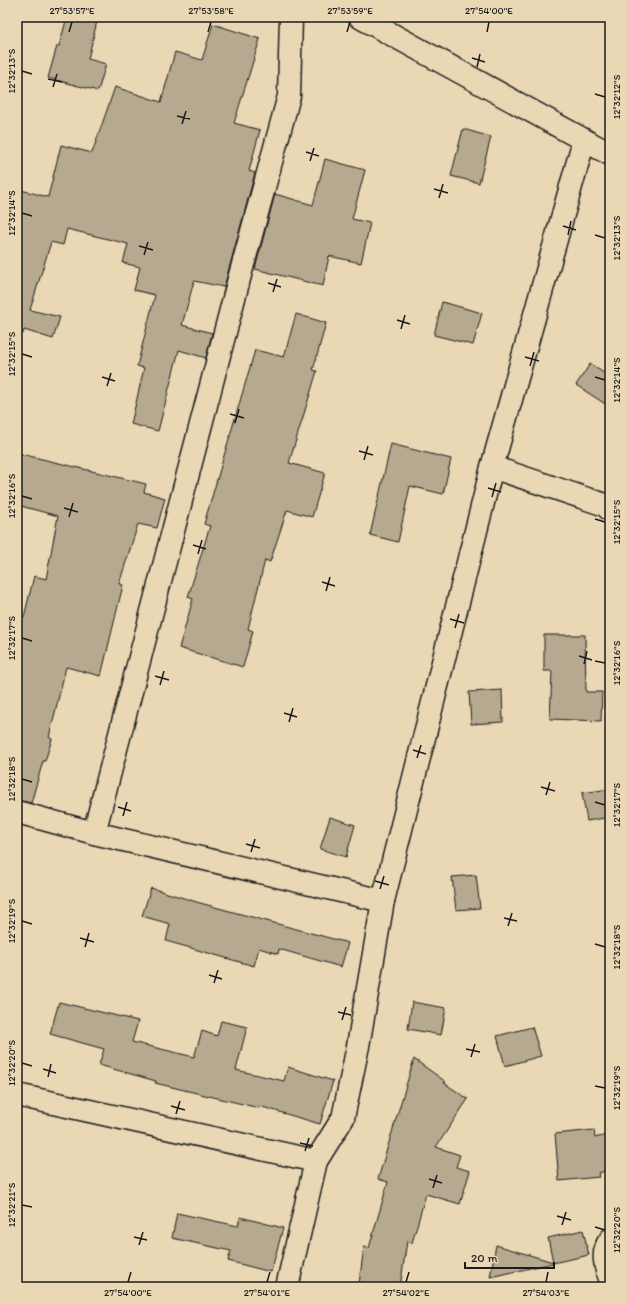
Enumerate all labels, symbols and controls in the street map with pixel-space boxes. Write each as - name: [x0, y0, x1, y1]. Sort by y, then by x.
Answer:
- text: 27°53'57"E: [49, 4, 95, 17]
- text: 27°53'58"E: [188, 4, 234, 17]
- text: 27°53'59"E: [327, 4, 373, 17]
- text: 27°54'00"E: [465, 4, 513, 17]
- text: 12°32'13"S: [5, 48, 18, 93]
- text: 12°32'12"S: [610, 74, 623, 119]
- text: 12°32'14"S: [5, 190, 18, 236]
- text: 12°32'13"S: [610, 215, 623, 260]
- text: 12°32'15"S: [5, 331, 18, 376]
- text: 12°32'14"S: [610, 357, 623, 403]
- text: 12°32'16"S: [5, 473, 18, 518]
- text: 12°32'15"S: [610, 499, 623, 544]
- text: 12°32'17"S: [5, 615, 18, 660]
- text: 12°32'16"S: [610, 640, 623, 685]
- text: 12°32'18"S: [5, 756, 18, 801]
- text: 12°32'17"S: [610, 782, 623, 827]
- text: 12°32'19"S: [5, 898, 18, 943]
- text: 12°32'18"S: [610, 924, 623, 969]
- text: 12°32'20"S: [5, 1040, 18, 1086]
- text: 12°32'19"S: [610, 1065, 623, 1110]
- text: 12°32'21"S: [5, 1182, 18, 1227]
- text: 12°32'20"S: [610, 1207, 623, 1253]
- scale bar: [465, 1244, 554, 1270]
- text: 20 m: [471, 1251, 498, 1265]
- text: 27°54'00"E: [104, 1286, 152, 1299]
- text: 27°54'01"E: [244, 1286, 291, 1299]
- text: 27°54'02"E: [383, 1286, 430, 1299]
- text: 27°54'03"E: [522, 1286, 570, 1299]

